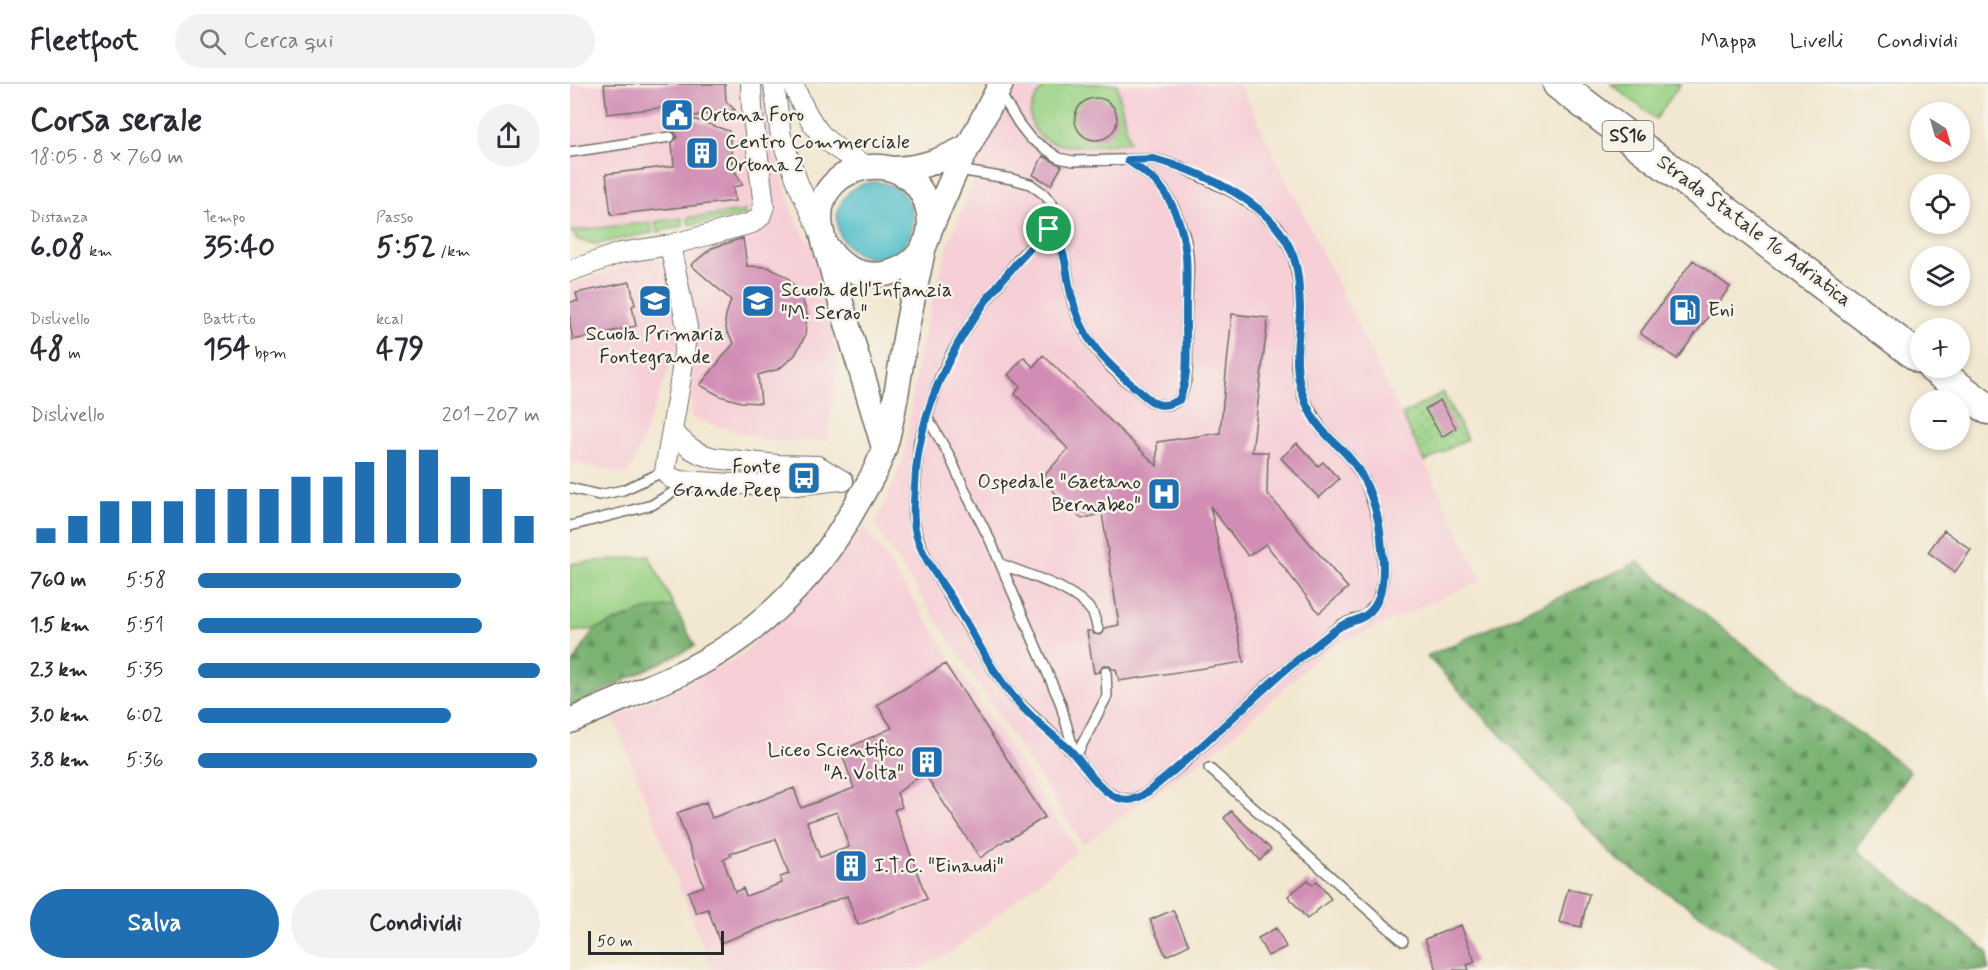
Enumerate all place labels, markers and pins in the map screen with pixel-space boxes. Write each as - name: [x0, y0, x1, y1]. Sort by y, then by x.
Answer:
- public building icon: Ortona Foro: [659, 97, 695, 133]
- place label: Ortona Foro: [700, 102, 804, 129]
- place label: Centro Commerciale Ortona 2: [725, 129, 910, 179]
- building icon: Centro Commerciale Ortona 2: [684, 135, 720, 171]
- pin: [1023, 203, 1074, 254]
- place label: Scuola dell'Infanzia "M. Serao": [781, 277, 952, 327]
- school or university icon: Scuola Primaria Fontegrande: [637, 283, 673, 319]
- school or university icon: Scuola dell'Infanzia "M. Serao": [740, 283, 776, 319]
- fuel station icon: Eni: [1667, 292, 1703, 328]
- place label: Eni: [1708, 297, 1734, 324]
- place label: Scuola Primaria Fontegrande: [586, 321, 724, 371]
- place label: Fonte Grande Peep: [672, 454, 781, 504]
- bus stop icon: Fonte Grande Peep: [786, 460, 822, 496]
- place label: Ospedale "Gaetano Bernabeo": [977, 469, 1141, 519]
- hospital icon: Ospedale "Gaetano Bernabeo": [1146, 476, 1182, 512]
- place label: Liceo Scientifico "A. Volta": [768, 737, 904, 787]
- building icon: Liceo Scientifico "A. Volta": [909, 744, 945, 780]
- building icon: I.T.C. "Einaudi": [833, 848, 869, 884]
- place label: I.T.C. "Einaudi": [874, 853, 1004, 880]

